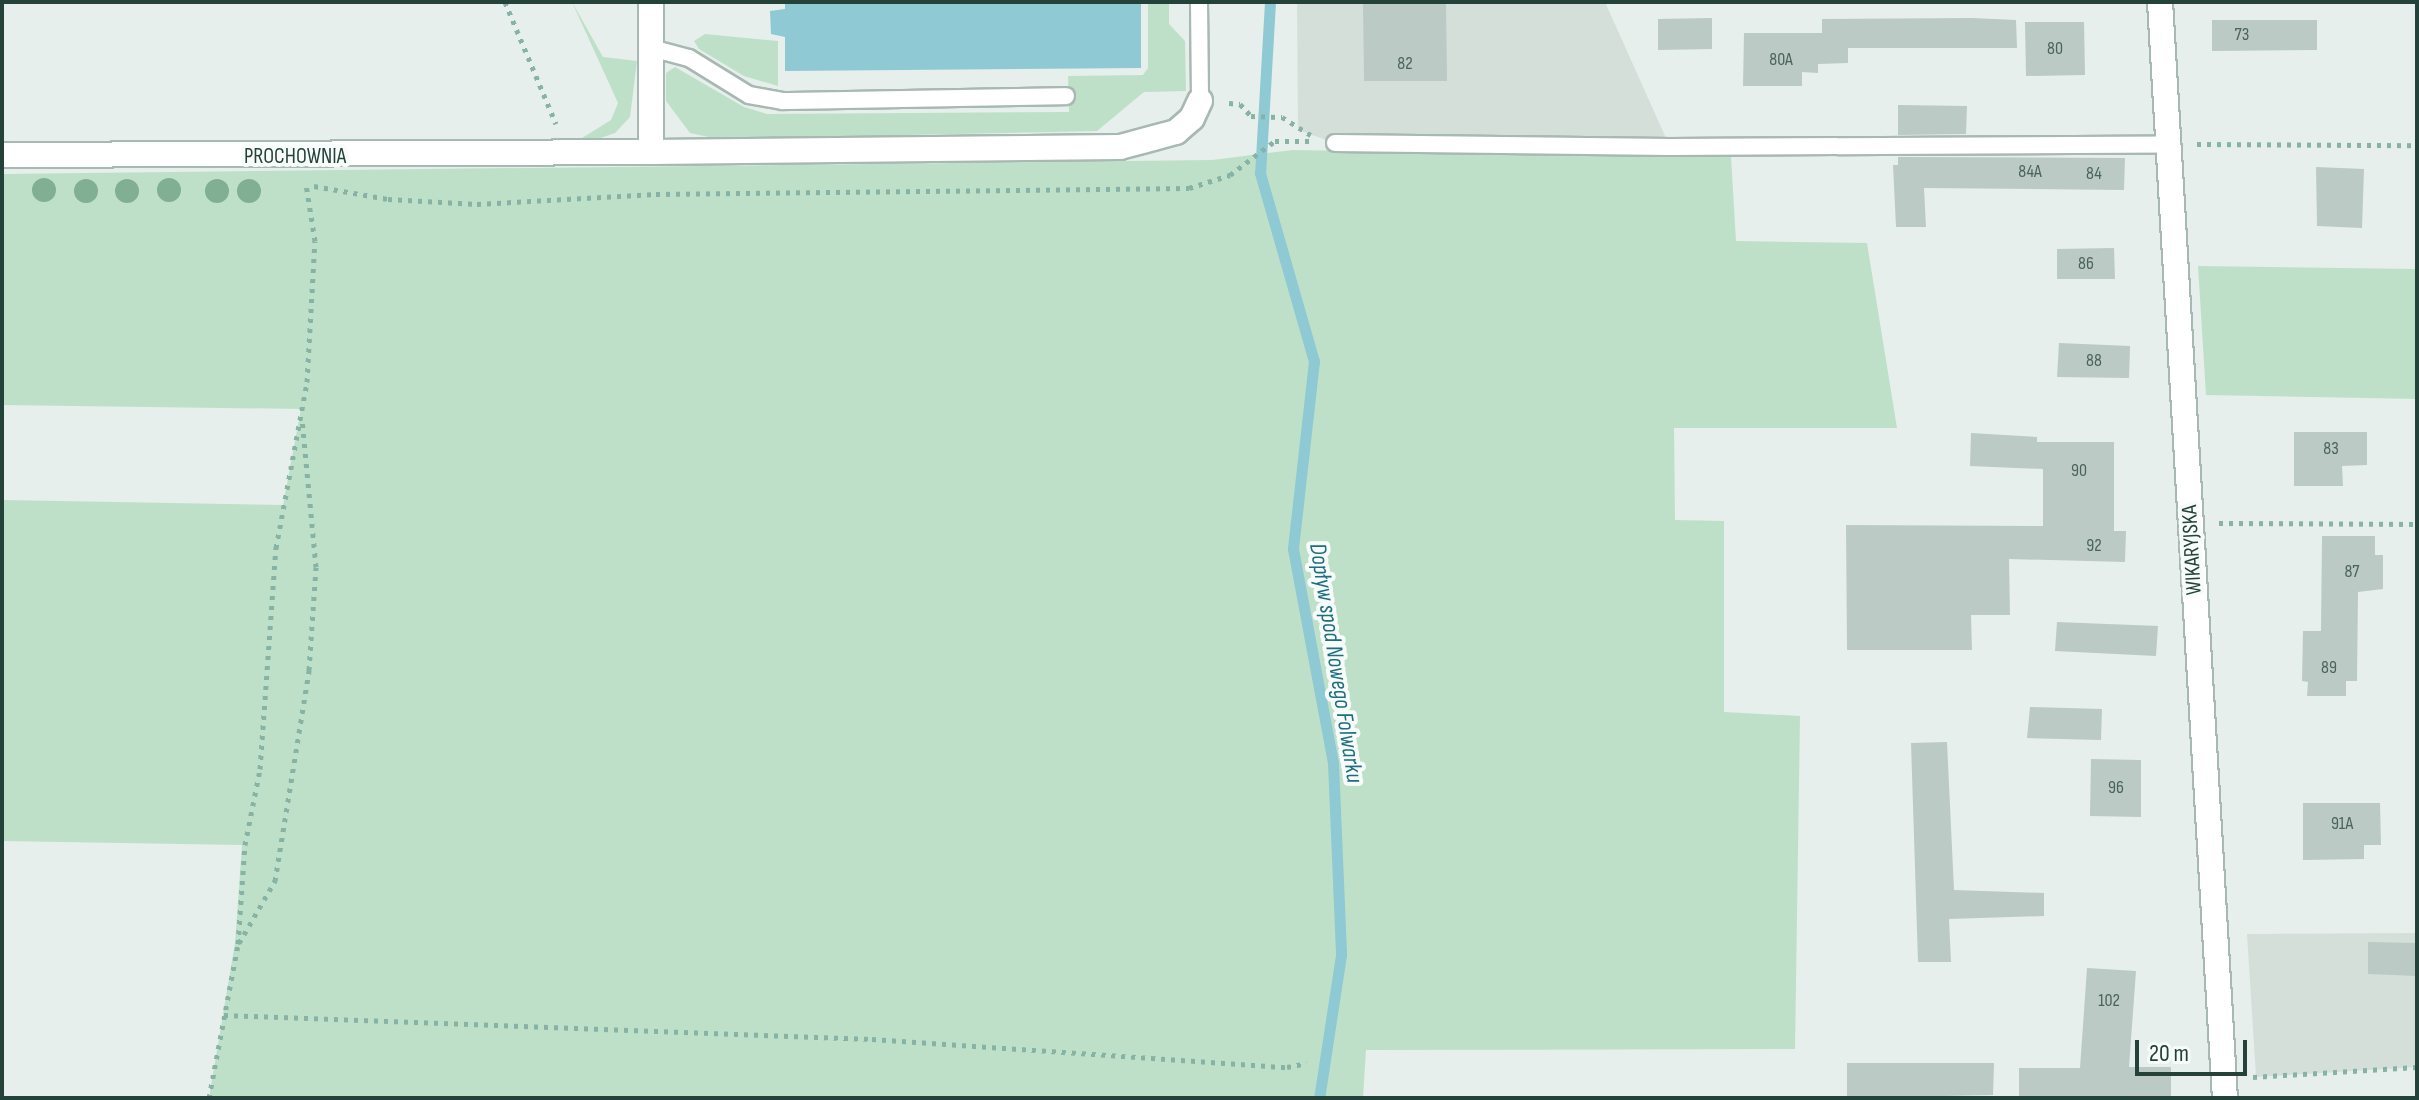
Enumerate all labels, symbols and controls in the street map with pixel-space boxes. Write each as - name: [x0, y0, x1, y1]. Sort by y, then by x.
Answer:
- house number: 73: [2235, 24, 2249, 46]
- house number: 80: [2047, 38, 2063, 60]
- house number: 80A: [1769, 49, 1793, 71]
- house number: 82: [1397, 53, 1413, 75]
- street label: PROCHOWNIA: [244, 144, 346, 170]
- house number: 84A: [2018, 161, 2042, 183]
- house number: 84: [2086, 163, 2102, 185]
- house number: 86: [2078, 253, 2094, 275]
- house number: 88: [2086, 350, 2102, 372]
- house number: 83: [2323, 438, 2339, 460]
- house number: 90: [2071, 460, 2087, 482]
- street label: WIKARYJSKA: [2176, 504, 2208, 596]
- house number: 92: [2086, 535, 2102, 557]
- water label: Dopływ spod Nowego Folwarku: [1303, 541, 1369, 785]
- house number: 87: [2344, 561, 2360, 583]
- house number: 89: [2321, 657, 2337, 679]
- house number: 96: [2108, 777, 2124, 799]
- house number: 91A: [2331, 813, 2353, 835]
- house number: 102: [2098, 990, 2120, 1012]
- scale bar: [2139, 1024, 2251, 1074]
- text: 20 m: [2149, 1039, 2189, 1068]

